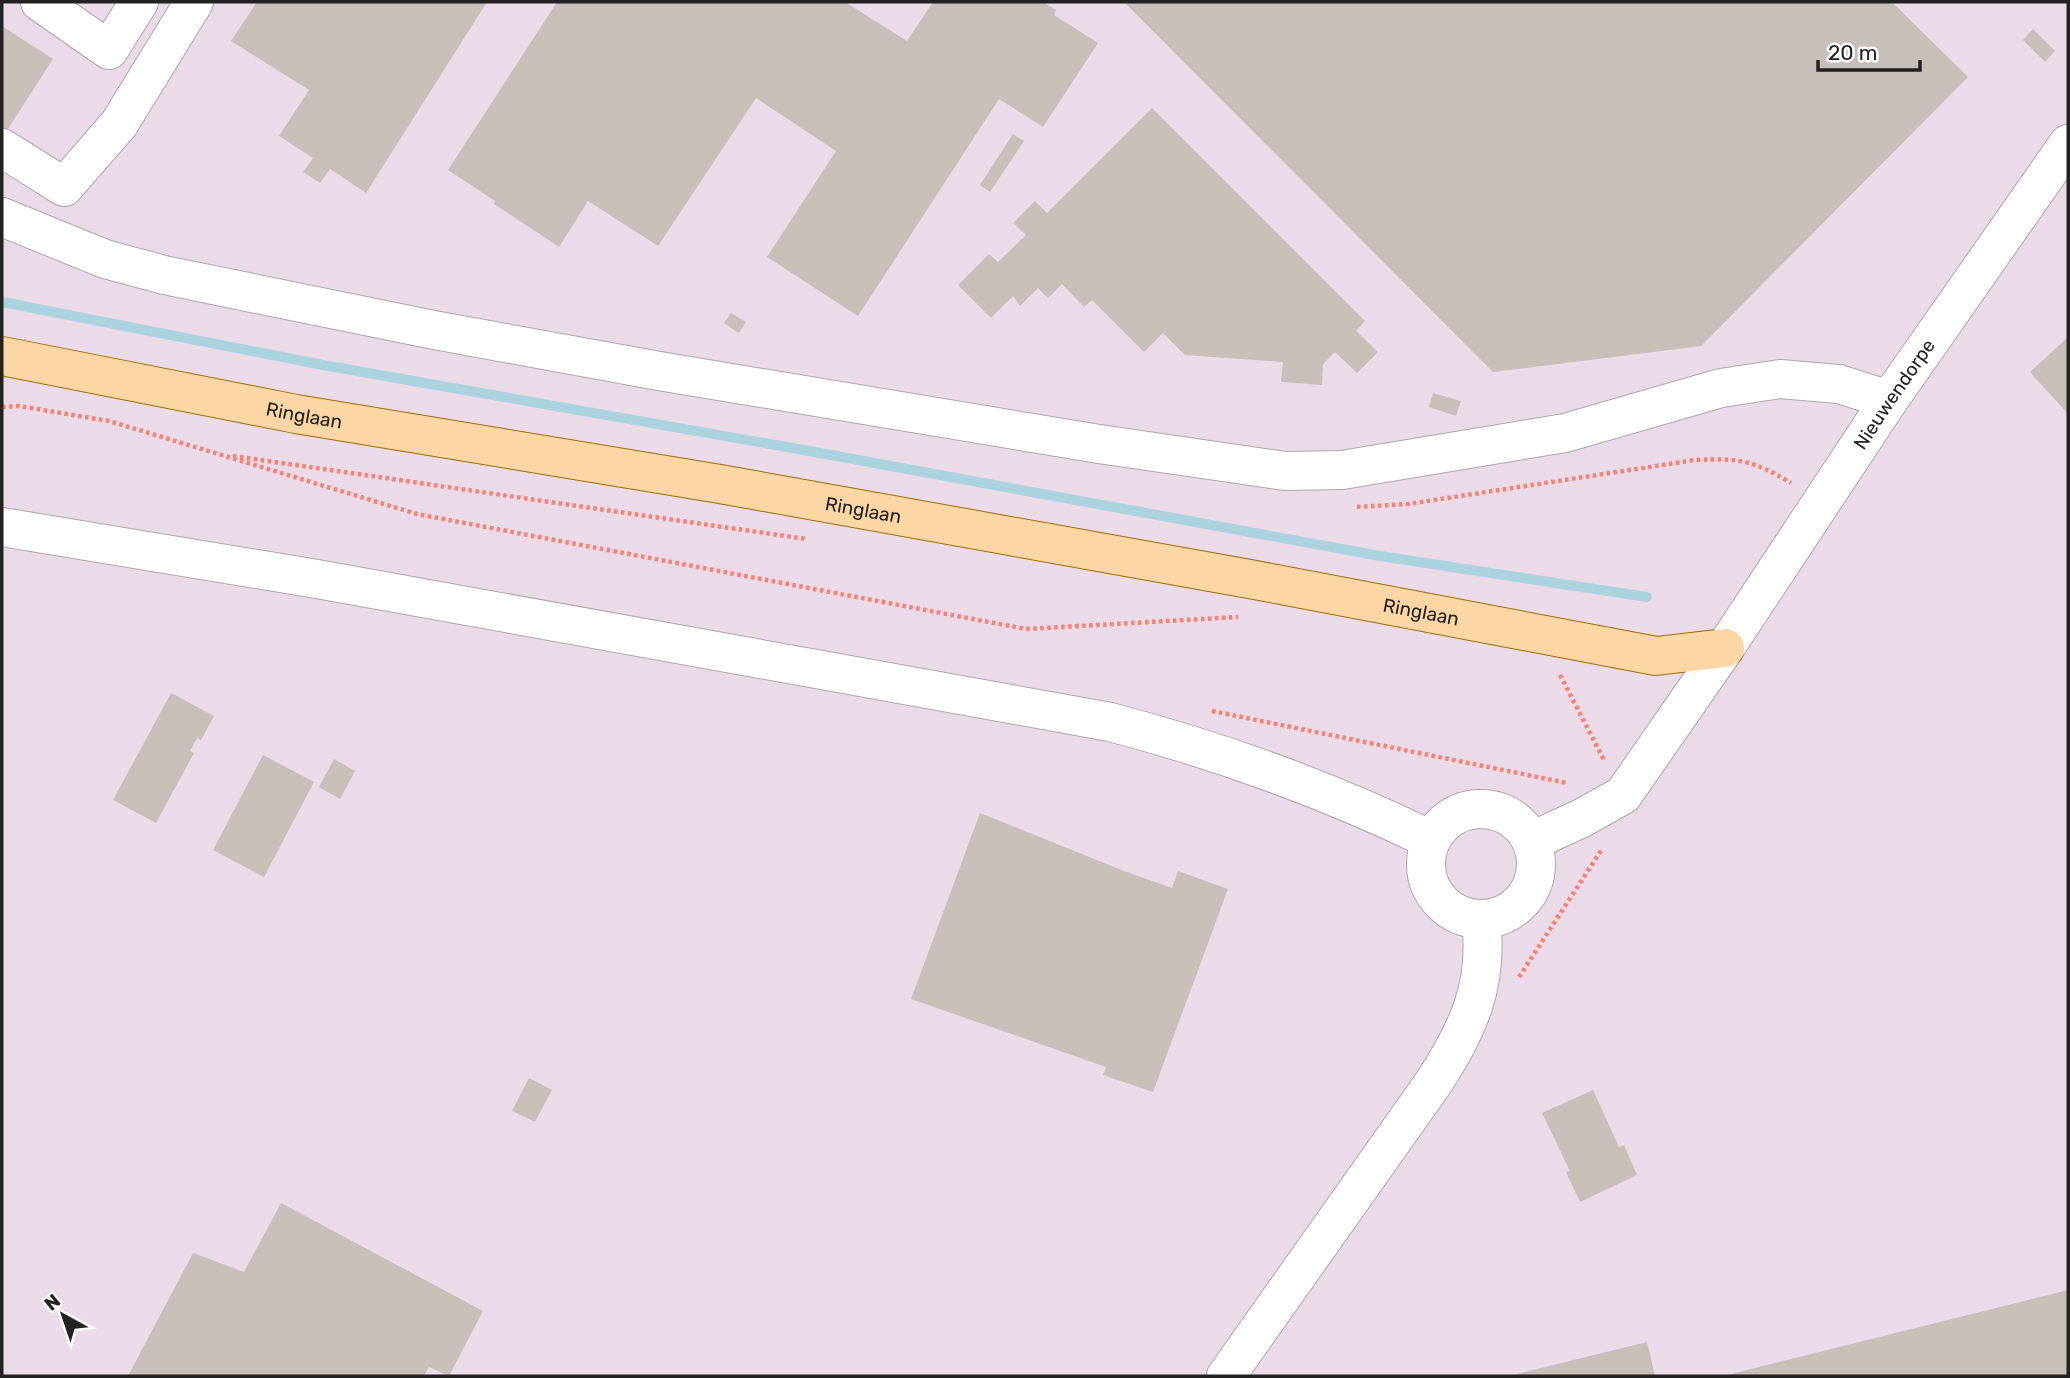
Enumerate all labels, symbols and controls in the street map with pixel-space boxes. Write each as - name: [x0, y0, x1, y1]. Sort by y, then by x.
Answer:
- scale bar: [1818, 28, 1920, 72]
- text: 20 m: [1828, 40, 1877, 65]
- street label: Nieuwendorpe: [1848, 334, 1940, 453]
- street label: Ringlaan: [264, 397, 344, 433]
- street label: Ringlaan: [823, 492, 903, 528]
- street label: Ringlaan: [1381, 593, 1461, 630]
- north arrow: [28, 1280, 98, 1350]
- text: N: [40, 1289, 65, 1316]

